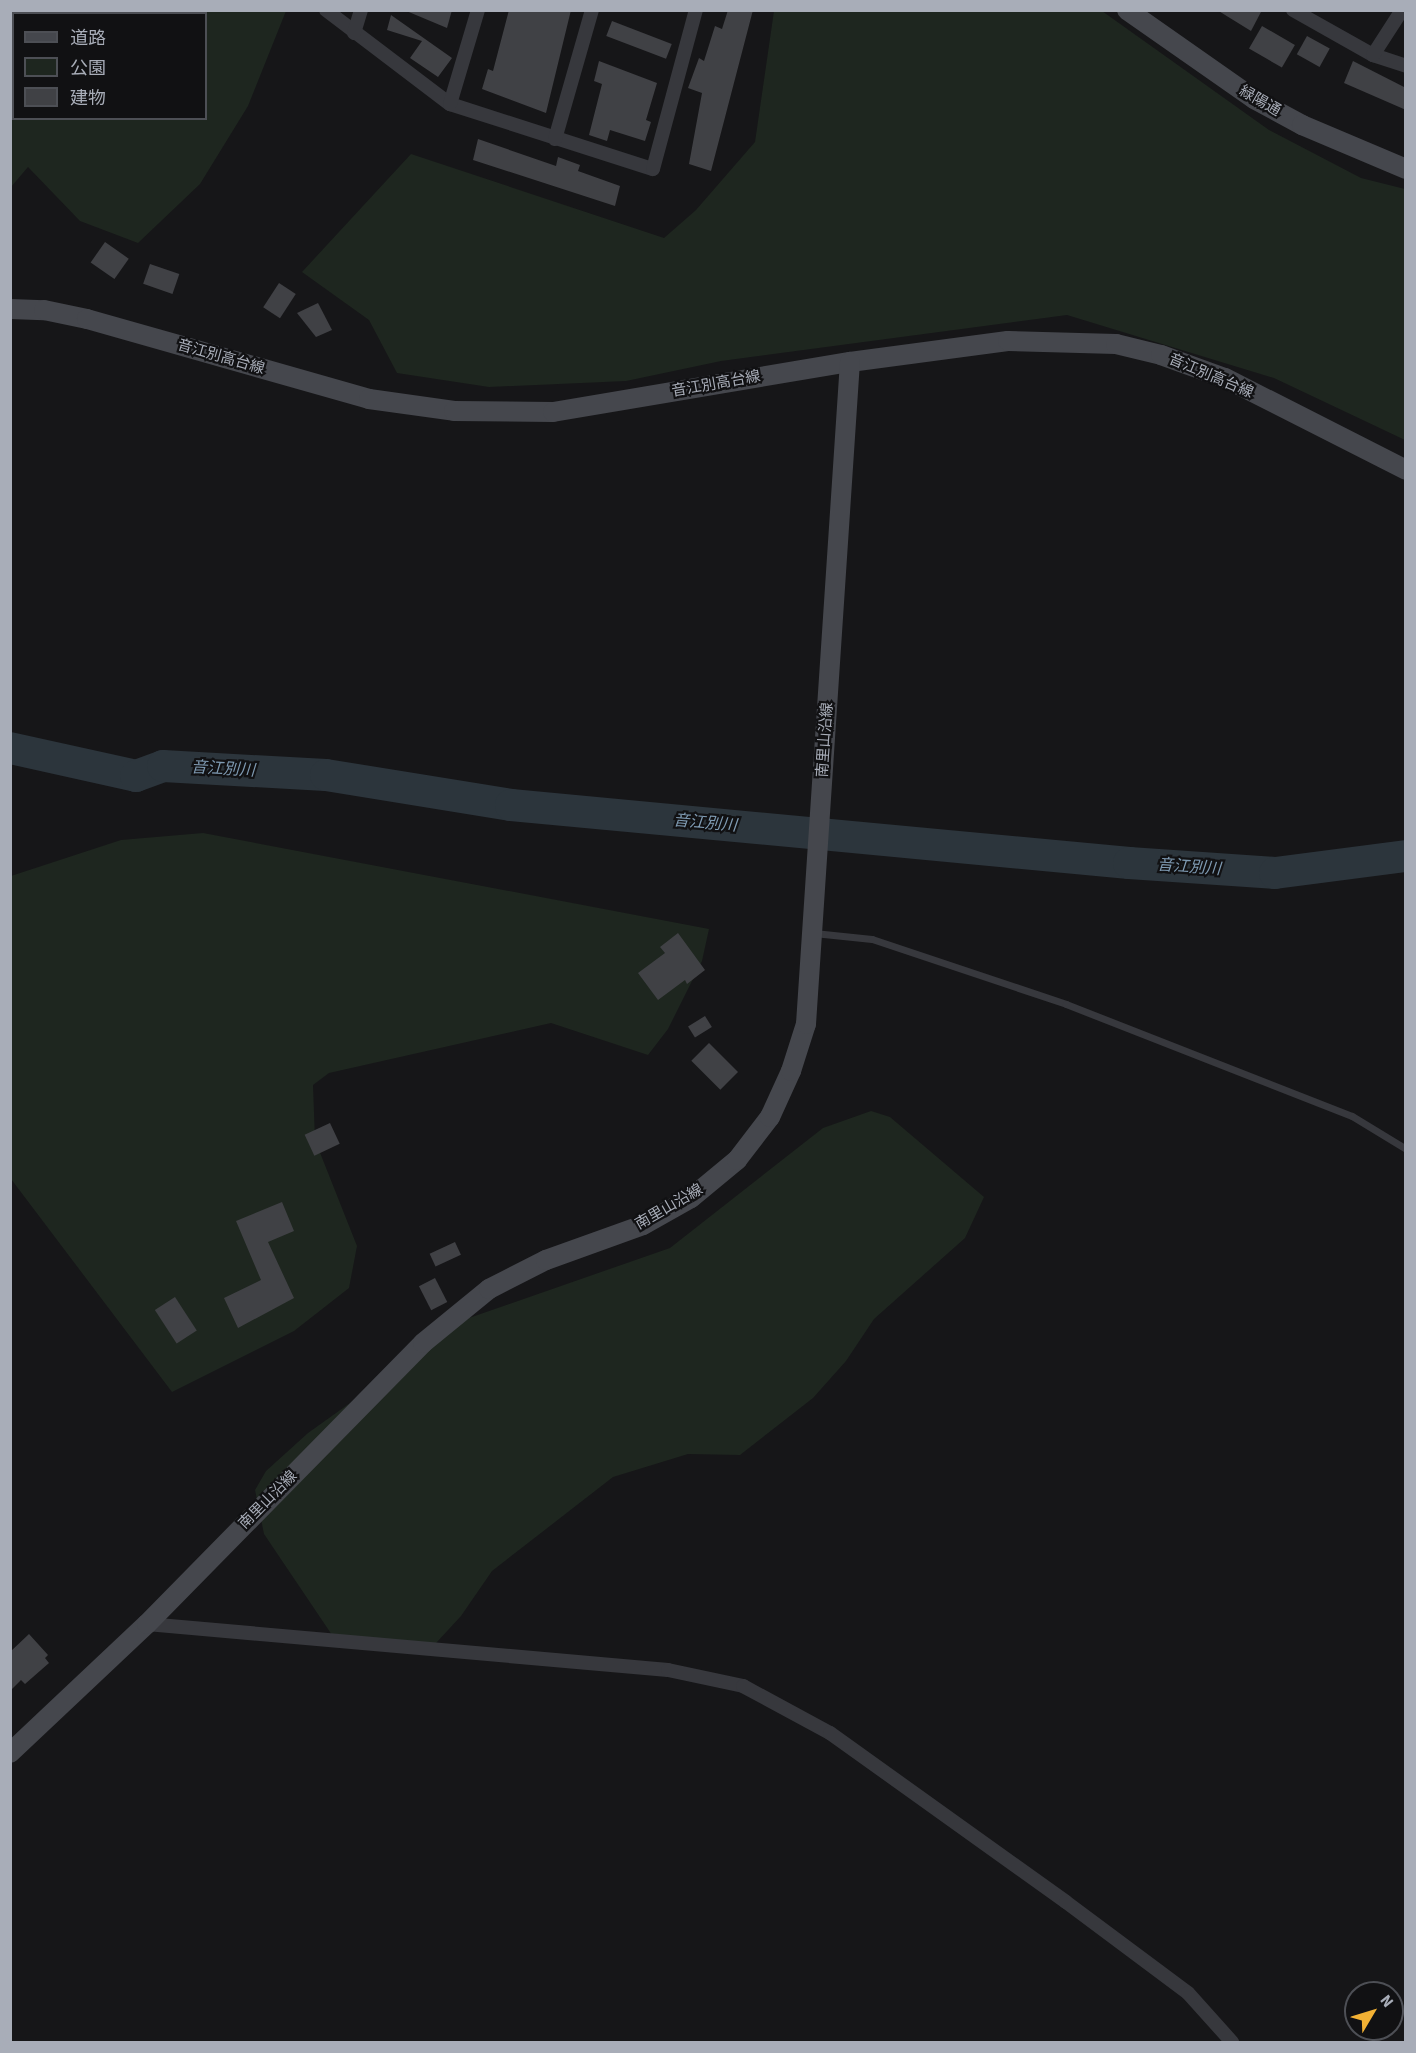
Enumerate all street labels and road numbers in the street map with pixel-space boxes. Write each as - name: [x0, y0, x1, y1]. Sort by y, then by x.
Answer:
- street label: 緑陽通: [1236, 82, 1284, 120]
- street label: 音江別高台線: [175, 336, 267, 378]
- street label: 音江別高台線: [1166, 350, 1256, 402]
- street label: 音江別高台線: [670, 367, 762, 401]
- street label: 南里山沿線: [813, 702, 837, 778]
- street label: 南里山沿線: [632, 1180, 706, 1234]
- street label: 南里山沿線: [235, 1467, 301, 1533]

